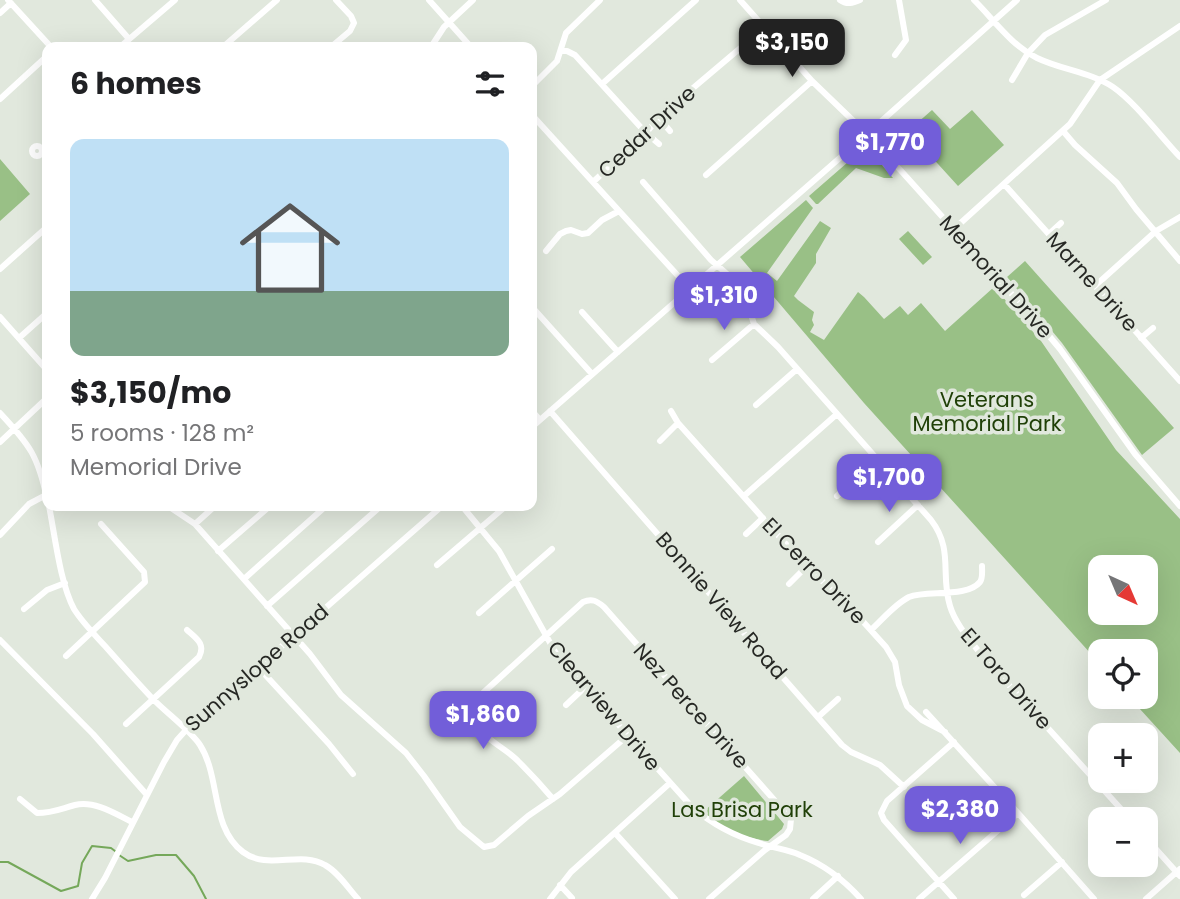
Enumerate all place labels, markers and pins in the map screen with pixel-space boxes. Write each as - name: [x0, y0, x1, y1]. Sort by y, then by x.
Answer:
- pin: $3,150: [735, 20, 849, 79]
- pin: $1,770: [833, 120, 947, 179]
- pin: $1,310: [667, 272, 781, 332]
- pin: $1,700: [832, 454, 946, 514]
- pin: $1,860: [426, 692, 540, 751]
- pin: $2,380: [903, 786, 1017, 846]

